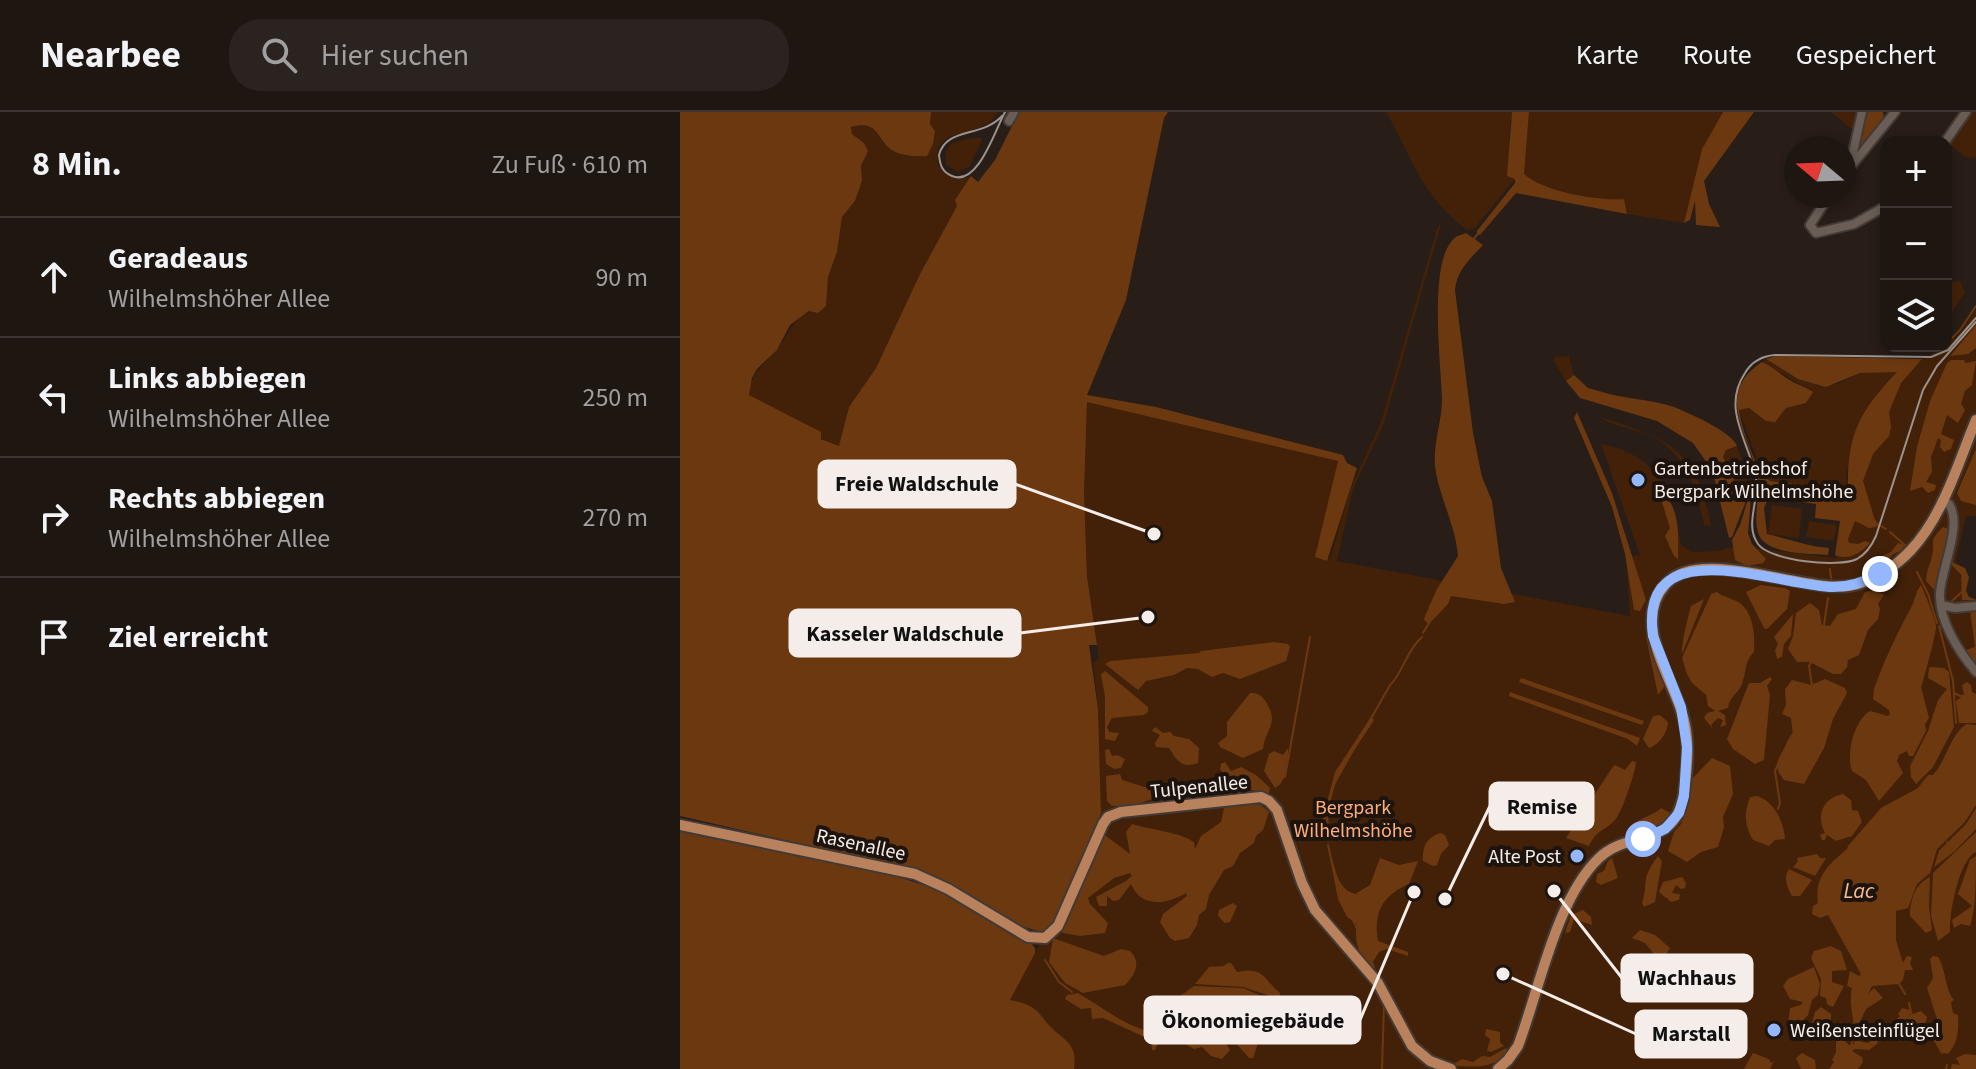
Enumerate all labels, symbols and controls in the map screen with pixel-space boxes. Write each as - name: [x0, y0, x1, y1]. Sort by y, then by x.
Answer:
- search box: [229, 19, 789, 91]
- text: Nearbee: [40, 28, 181, 82]
- icon: search: [257, 33, 301, 77]
- text: Hier suchen: [321, 34, 469, 77]
- text: Karte: [1576, 35, 1639, 75]
- text: Route: [1683, 35, 1752, 75]
- text: Gespeichert: [1796, 35, 1936, 75]
- north arrow: [1784, 136, 1856, 208]
- map controls: [1880, 136, 1952, 352]
- button: +: [1880, 136, 1952, 208]
- text: 8 Min.: [32, 140, 122, 189]
- text: Zu Fuß · 610 m: [491, 146, 648, 183]
- button: −: [1880, 208, 1952, 280]
- text: Geradeaus: [108, 237, 248, 280]
- icon: ahead: [32, 255, 76, 299]
- text: 90 m: [595, 259, 648, 296]
- text: Wilhelmshöher Allee: [108, 280, 330, 317]
- button: layers: [1880, 280, 1952, 352]
- text: Links abbiegen: [108, 357, 307, 400]
- icon: left: [32, 375, 76, 419]
- text: 250 m: [582, 379, 648, 416]
- text: Wilhelmshöher Allee: [108, 400, 330, 437]
- place label: Gartenbetriebshof Bergpark Wilhelmshöhe: [1654, 455, 1853, 506]
- callout: Freie Waldschule: [819, 461, 1015, 507]
- text: Freie Waldschule: [835, 468, 999, 500]
- marker: Gartenbetriebshof Bergpark Wilhelmshöhe: [1629, 471, 1647, 489]
- text: Rechts abbiegen: [108, 477, 325, 520]
- icon: right: [32, 495, 76, 539]
- text: 270 m: [582, 499, 648, 536]
- text: Wilhelmshöher Allee: [108, 520, 330, 557]
- route end: [1862, 556, 1898, 592]
- callout: Kasseler Waldschule: [790, 610, 1020, 656]
- icon: arrive: [32, 615, 76, 659]
- text: Ziel erreicht: [108, 616, 268, 659]
- text: Kasseler Waldschule: [806, 618, 1004, 650]
- street label: Tulpenallee: [1149, 768, 1249, 806]
- callout: Remise: [1490, 783, 1593, 829]
- text: Remise: [1507, 791, 1577, 823]
- park label: Bergpark Wilhelmshöhe: [1293, 794, 1413, 845]
- route start: [1625, 821, 1661, 857]
- street label: Rasenallee: [813, 822, 908, 868]
- place label: Alte Post: [1488, 843, 1561, 871]
- marker: Alte Post: [1568, 847, 1586, 865]
- water label: Lac: [1843, 875, 1875, 907]
- callout: Wachhaus: [1622, 955, 1752, 1001]
- text: Wachhaus: [1638, 962, 1736, 994]
- callout: Ökonomiegebäude: [1145, 997, 1360, 1043]
- text: Ökonomiegebäude: [1162, 1005, 1344, 1037]
- callout: Marstall: [1636, 1011, 1746, 1057]
- place label: Weißensteinflügel: [1790, 1017, 1940, 1045]
- text: Marstall: [1652, 1018, 1731, 1050]
- marker: Weißensteinflügel: [1765, 1021, 1783, 1039]

